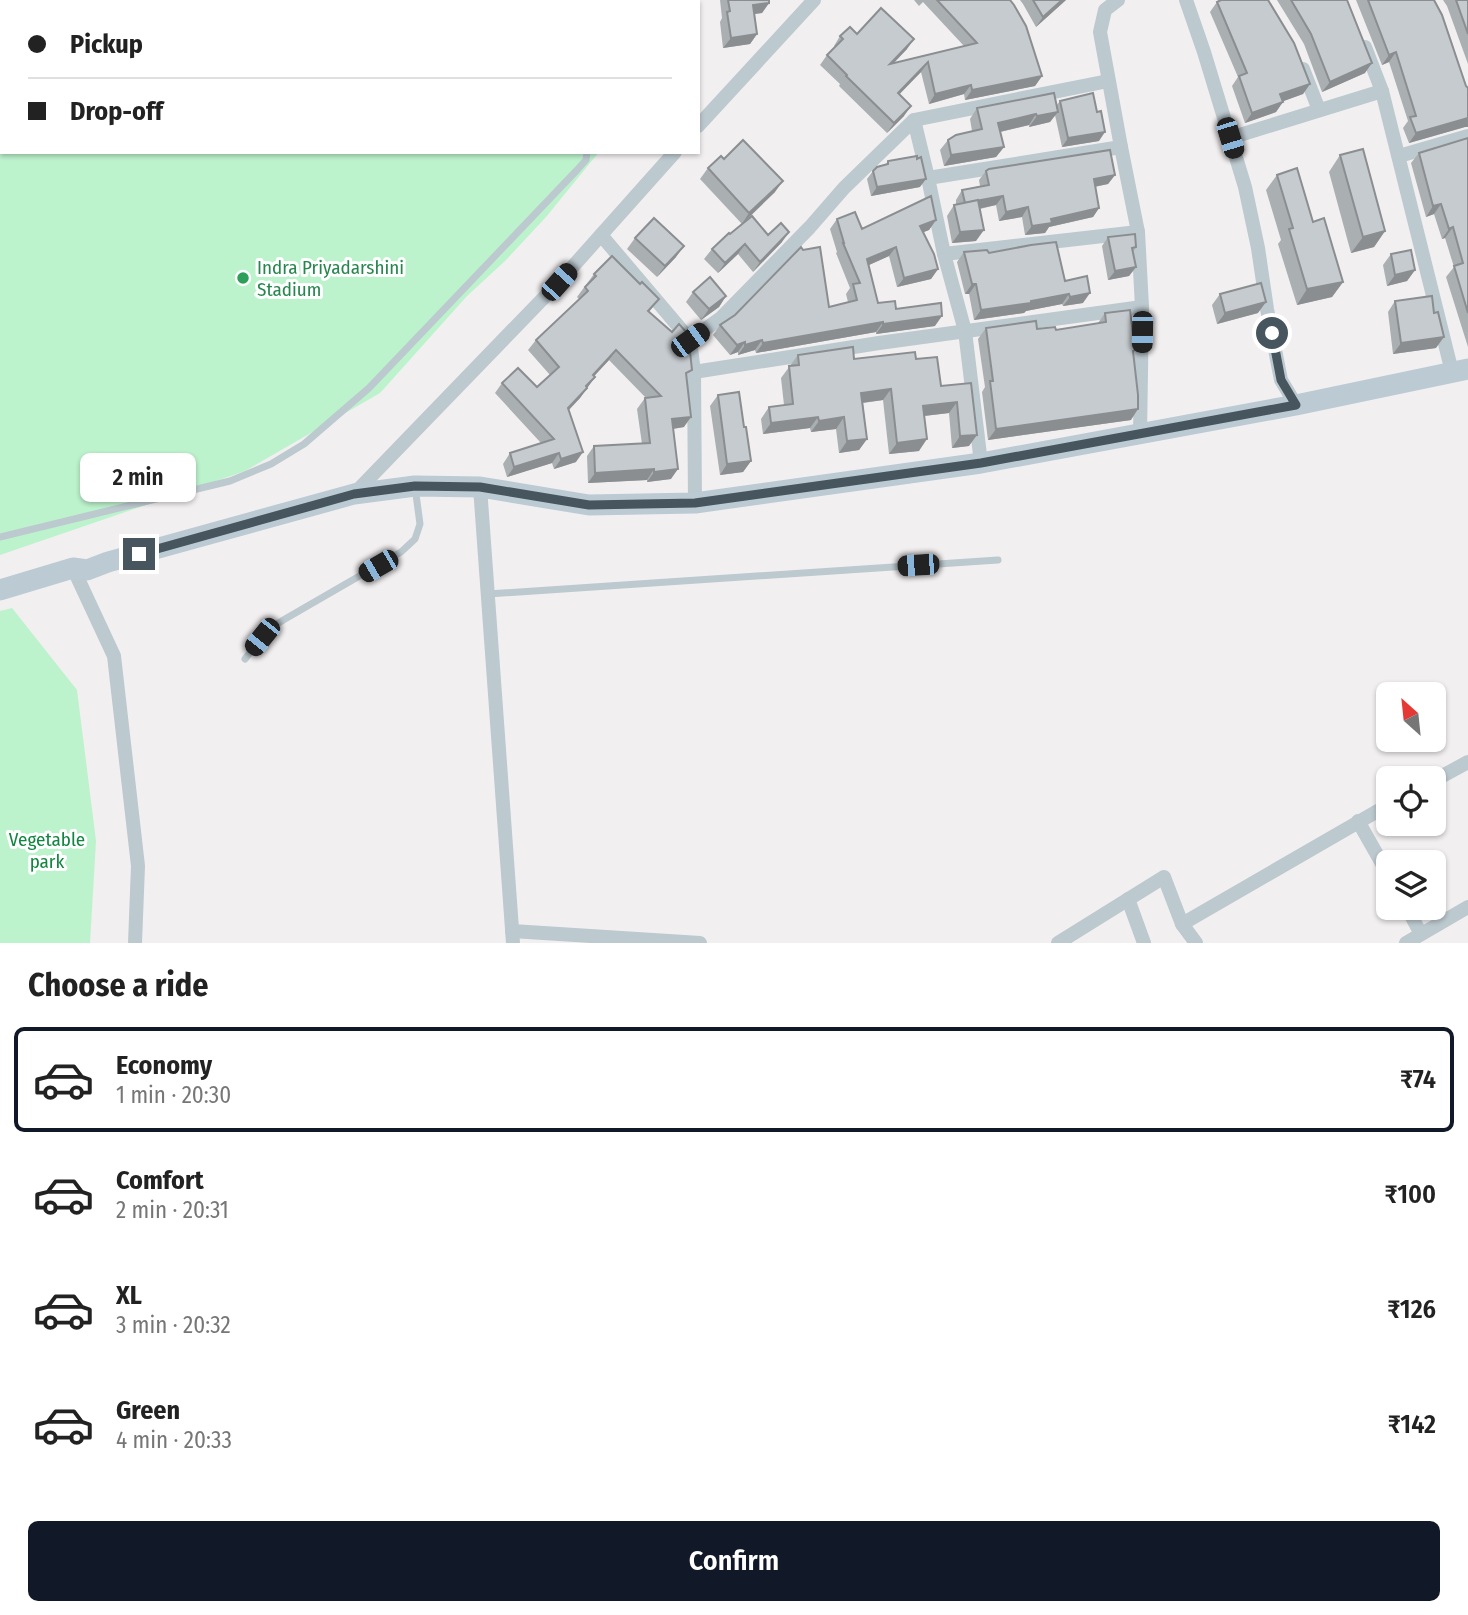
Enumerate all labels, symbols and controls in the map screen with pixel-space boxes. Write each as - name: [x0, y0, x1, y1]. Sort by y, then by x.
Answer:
- text: Pickup: [70, 29, 143, 60]
- text: Drop-off: [70, 96, 163, 127]
- car: [1214, 115, 1247, 161]
- place label: Indra Priyadarshini Stadium: [257, 256, 404, 301]
- car: [538, 259, 581, 305]
- marker: Indra Priyadarshini Stadium: [235, 270, 251, 286]
- car: [1132, 311, 1153, 353]
- route start: [1256, 317, 1288, 349]
- car: [667, 319, 714, 361]
- callout: 2 min: [81, 452, 197, 502]
- text: 2 min: [112, 463, 164, 491]
- route end: [123, 538, 155, 570]
- car: [355, 546, 402, 586]
- car: [897, 553, 940, 577]
- car: [241, 614, 284, 660]
- north arrow: [1376, 682, 1446, 752]
- map controls: [1376, 682, 1446, 920]
- button: locate: [1376, 766, 1446, 836]
- park label: Vegetable park: [9, 828, 85, 873]
- button: layers: [1376, 850, 1446, 920]
- text: Choose a ride: [28, 966, 209, 1004]
- icon: car: [32, 1048, 95, 1111]
- text: Economy: [116, 1050, 212, 1081]
- text: ₹74: [1400, 1064, 1436, 1095]
- text: 1 min · 20:30: [116, 1081, 231, 1109]
- icon: car: [32, 1163, 95, 1226]
- text: Comfort: [116, 1165, 204, 1196]
- text: ₹100: [1384, 1179, 1436, 1210]
- text: 2 min · 20:31: [116, 1196, 229, 1224]
- icon: car: [32, 1278, 95, 1341]
- text: XL: [116, 1280, 142, 1311]
- text: ₹126: [1387, 1294, 1436, 1325]
- text: 3 min · 20:32: [116, 1311, 231, 1339]
- icon: car: [32, 1393, 95, 1456]
- text: Green: [116, 1395, 180, 1426]
- text: ₹142: [1388, 1409, 1436, 1440]
- text: 4 min · 20:33: [116, 1426, 232, 1454]
- button: Confirm: [28, 1521, 1440, 1601]

